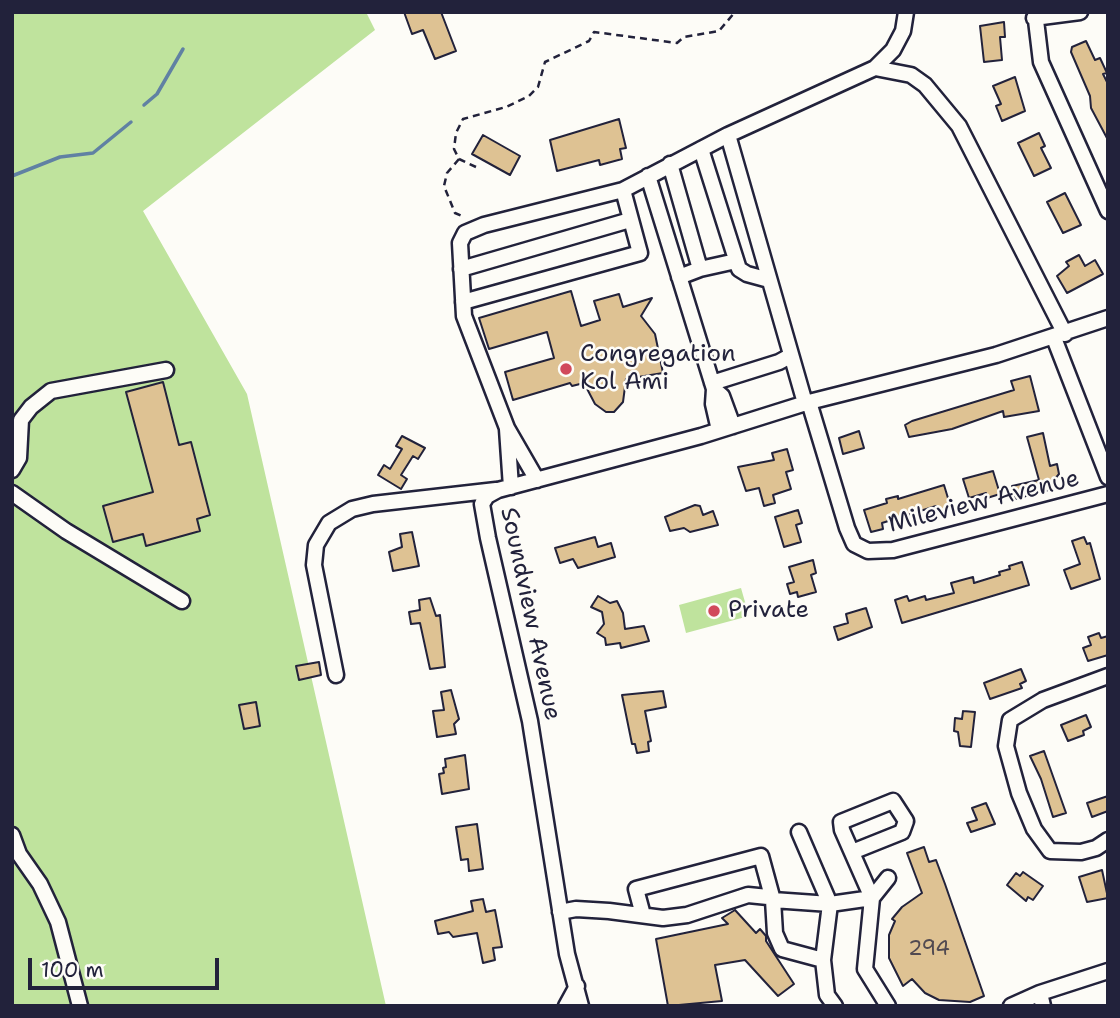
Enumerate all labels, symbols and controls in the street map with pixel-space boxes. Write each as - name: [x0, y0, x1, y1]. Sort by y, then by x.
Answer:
- place label: Congregation Kol Ami: [580, 341, 736, 397]
- marker: Congregation Kol Ami: [558, 361, 574, 377]
- street label: Mileview Avenue: [885, 464, 1083, 540]
- street label: Soundview Avenue: [493, 505, 567, 723]
- place label: Private: [728, 597, 809, 625]
- marker: Private: [706, 603, 722, 619]
- house number: 294: [908, 937, 950, 963]
- scale bar: [32, 944, 222, 988]
- text: 100 m: [41, 956, 104, 984]

